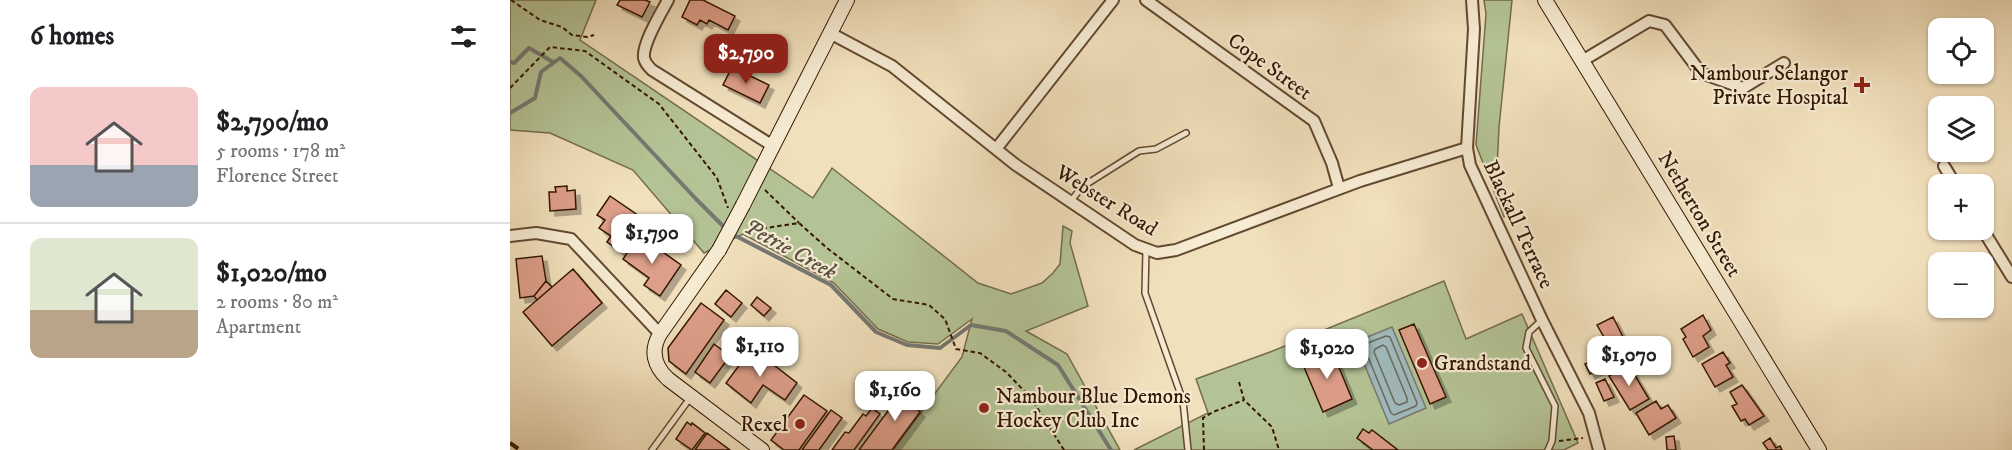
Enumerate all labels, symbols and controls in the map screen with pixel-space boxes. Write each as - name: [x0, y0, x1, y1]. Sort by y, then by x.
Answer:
- map controls: [1928, 18, 1994, 318]
- button: locate: [1928, 18, 1994, 84]
- text: 6 homes: [30, 20, 114, 53]
- icon: filters: [447, 20, 480, 53]
- street label: Cope Street: [1222, 28, 1317, 106]
- pin: $2,790: [697, 34, 795, 85]
- text: $2,790: [718, 41, 774, 66]
- place label: Nambour Selangor Private Hospital: [1690, 61, 1849, 111]
- marker: Nambour Selangor Private Hospital: [1853, 76, 1871, 94]
- button: layers: [1928, 96, 1994, 162]
- text: $2,790/mo: [216, 106, 328, 139]
- icon: home: [78, 111, 150, 183]
- text: 5 rooms · 178 m²: [216, 139, 345, 164]
- street label: Netherton Street: [1651, 147, 1747, 282]
- street label: Blackall Terrace: [1477, 156, 1559, 293]
- street label: Webster Road: [1050, 159, 1163, 243]
- text: Florence Street: [216, 164, 338, 189]
- button: +: [1928, 174, 1994, 240]
- water label: Petrie Creek: [739, 213, 842, 286]
- pin: $1,790: [603, 214, 701, 265]
- text: $1,790: [625, 221, 679, 246]
- button: −: [1928, 252, 1994, 318]
- text: $1,020/mo: [216, 257, 327, 290]
- icon: home: [78, 262, 150, 334]
- text: 2 rooms · 80 m²: [216, 290, 338, 315]
- text: Apartment: [216, 315, 301, 340]
- pin: $1,110: [711, 327, 809, 378]
- pin: $1,020: [1278, 329, 1376, 380]
- text: $1,110: [735, 334, 785, 359]
- text: $1,020: [1300, 336, 1355, 361]
- pin: $1,070: [1580, 336, 1678, 387]
- text: $1,070: [1601, 343, 1657, 368]
- place label: Grandstand: [1434, 351, 1531, 377]
- marker: Grandstand: [1415, 356, 1429, 370]
- pin: $1,160: [846, 371, 944, 422]
- text: $1,160: [869, 378, 921, 403]
- place label: Nambour Blue Demons Hockey Club Inc: [996, 384, 1191, 434]
- marker: Nambour Blue Demons Hockey Club Inc: [977, 401, 991, 415]
- place label: Rexel: [740, 412, 789, 438]
- marker: Rexel: [793, 417, 807, 431]

